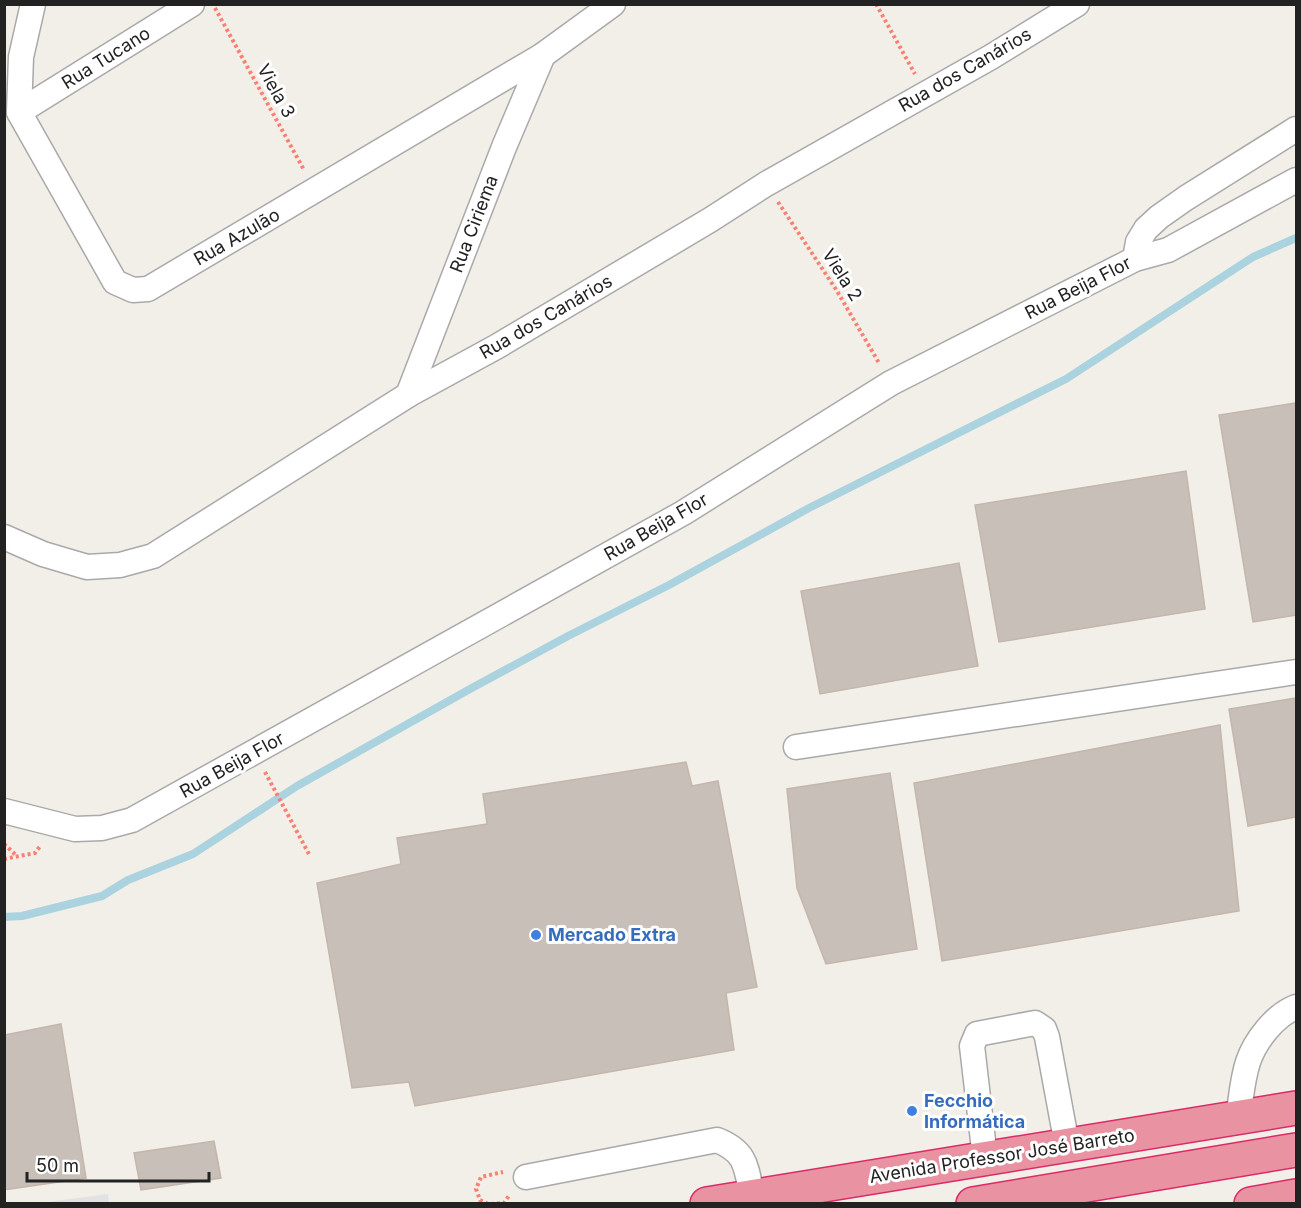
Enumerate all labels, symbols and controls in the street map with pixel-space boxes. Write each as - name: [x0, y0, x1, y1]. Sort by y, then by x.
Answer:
- street label: Rua Tucano: [58, 22, 154, 93]
- street label: Rua dos Canários: [895, 23, 1035, 116]
- street label: Viela 3: [253, 60, 300, 121]
- street label: Rua Ciriema: [445, 172, 502, 276]
- street label: Rua Azulão: [190, 204, 283, 270]
- street label: Viela 2: [818, 245, 867, 305]
- street label: Rua Beija Flor: [1021, 252, 1134, 323]
- street label: Rua dos Canários: [476, 270, 616, 363]
- street label: Rua Beija Flor: [600, 488, 711, 565]
- street label: Rua Beija Flor: [176, 727, 288, 802]
- place label: Mercado Extra: [548, 924, 676, 945]
- marker: Mercado Extra: [529, 928, 543, 942]
- place label: Fecchio Informática: [924, 1090, 1025, 1132]
- marker: Fecchio Informática: [905, 1104, 919, 1118]
- street label: Avenida Professor José Barreto: [868, 1124, 1136, 1187]
- scale bar: [27, 1145, 208, 1183]
- text: 50 m: [36, 1155, 79, 1176]

